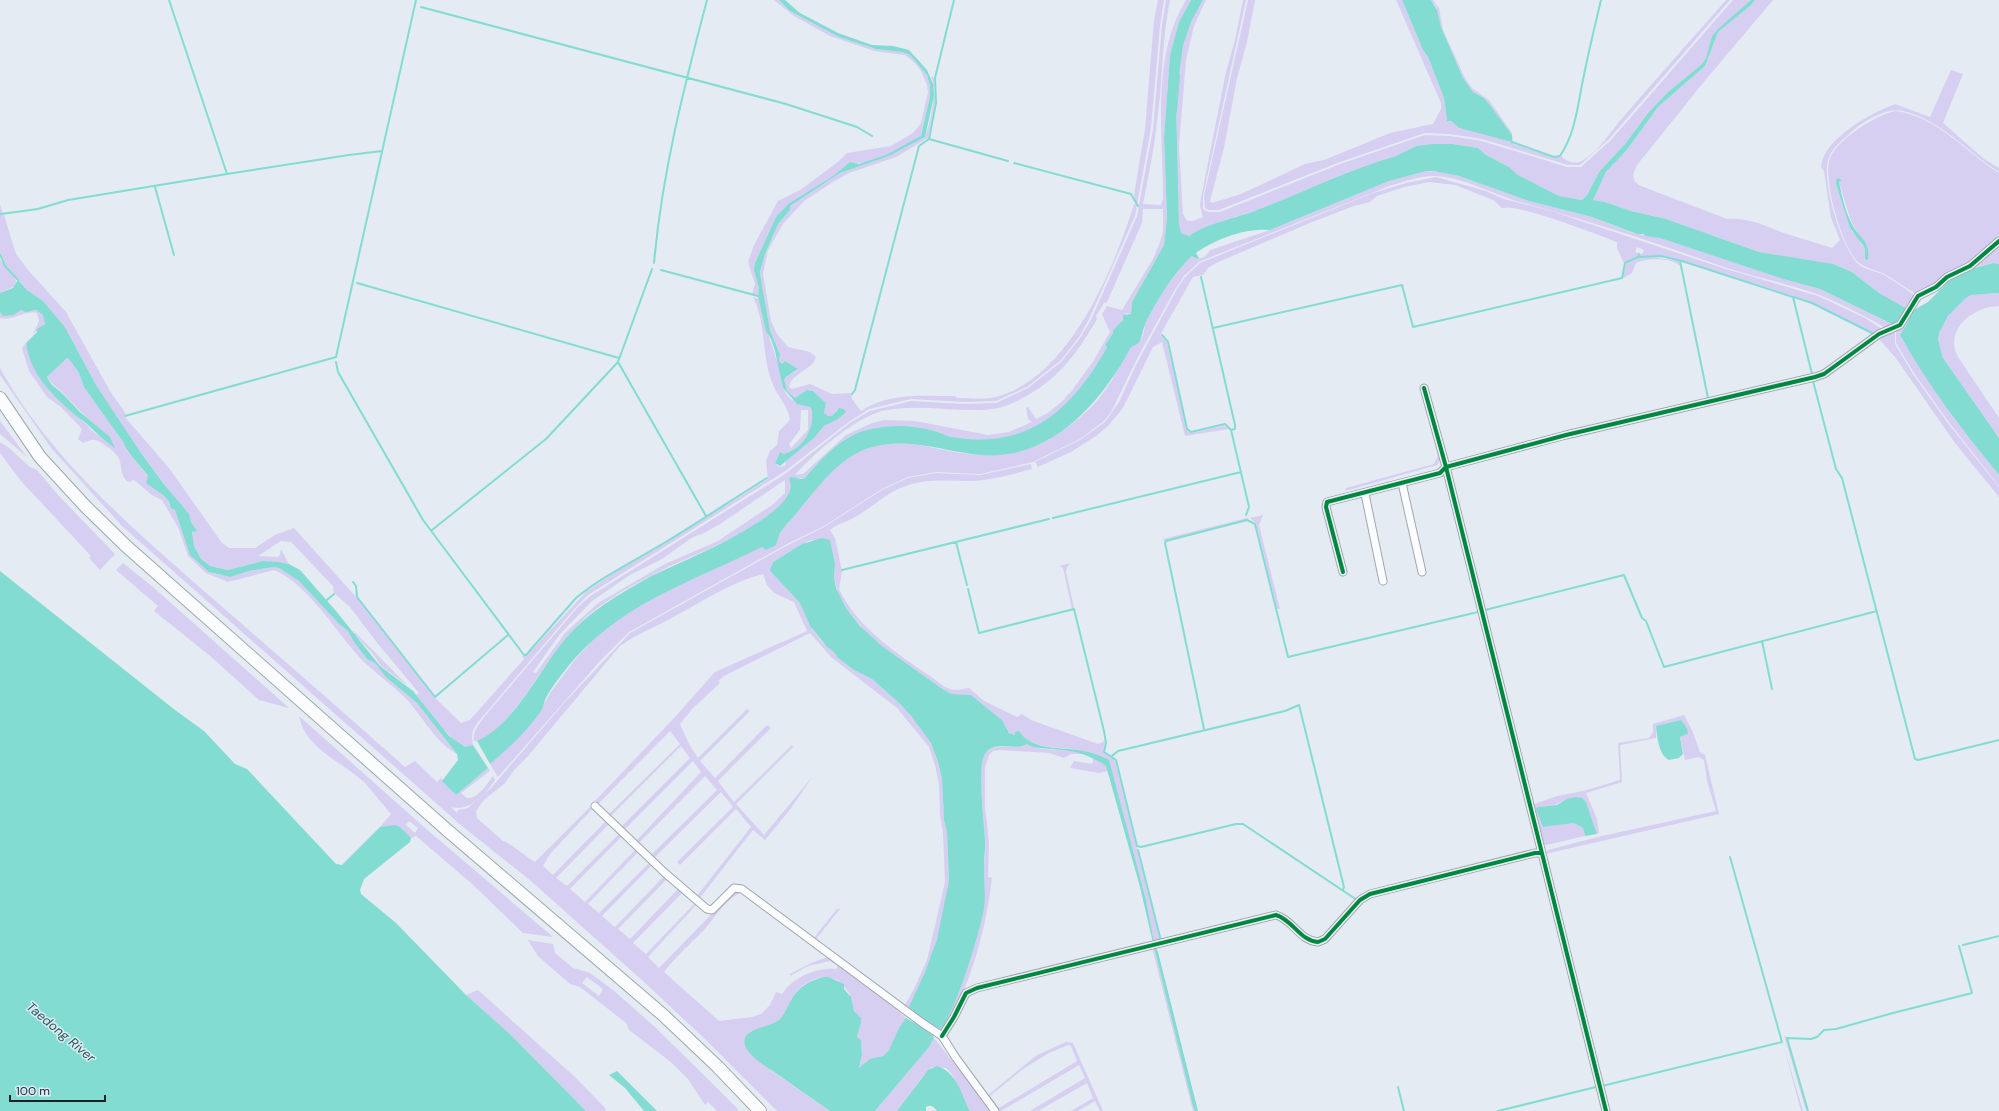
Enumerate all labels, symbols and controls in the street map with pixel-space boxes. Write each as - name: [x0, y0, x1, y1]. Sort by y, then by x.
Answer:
- water label: Taedong River: [23, 998, 100, 1067]
- scale bar: [10, 1077, 105, 1103]
- text: 100 m: [16, 1083, 50, 1099]

